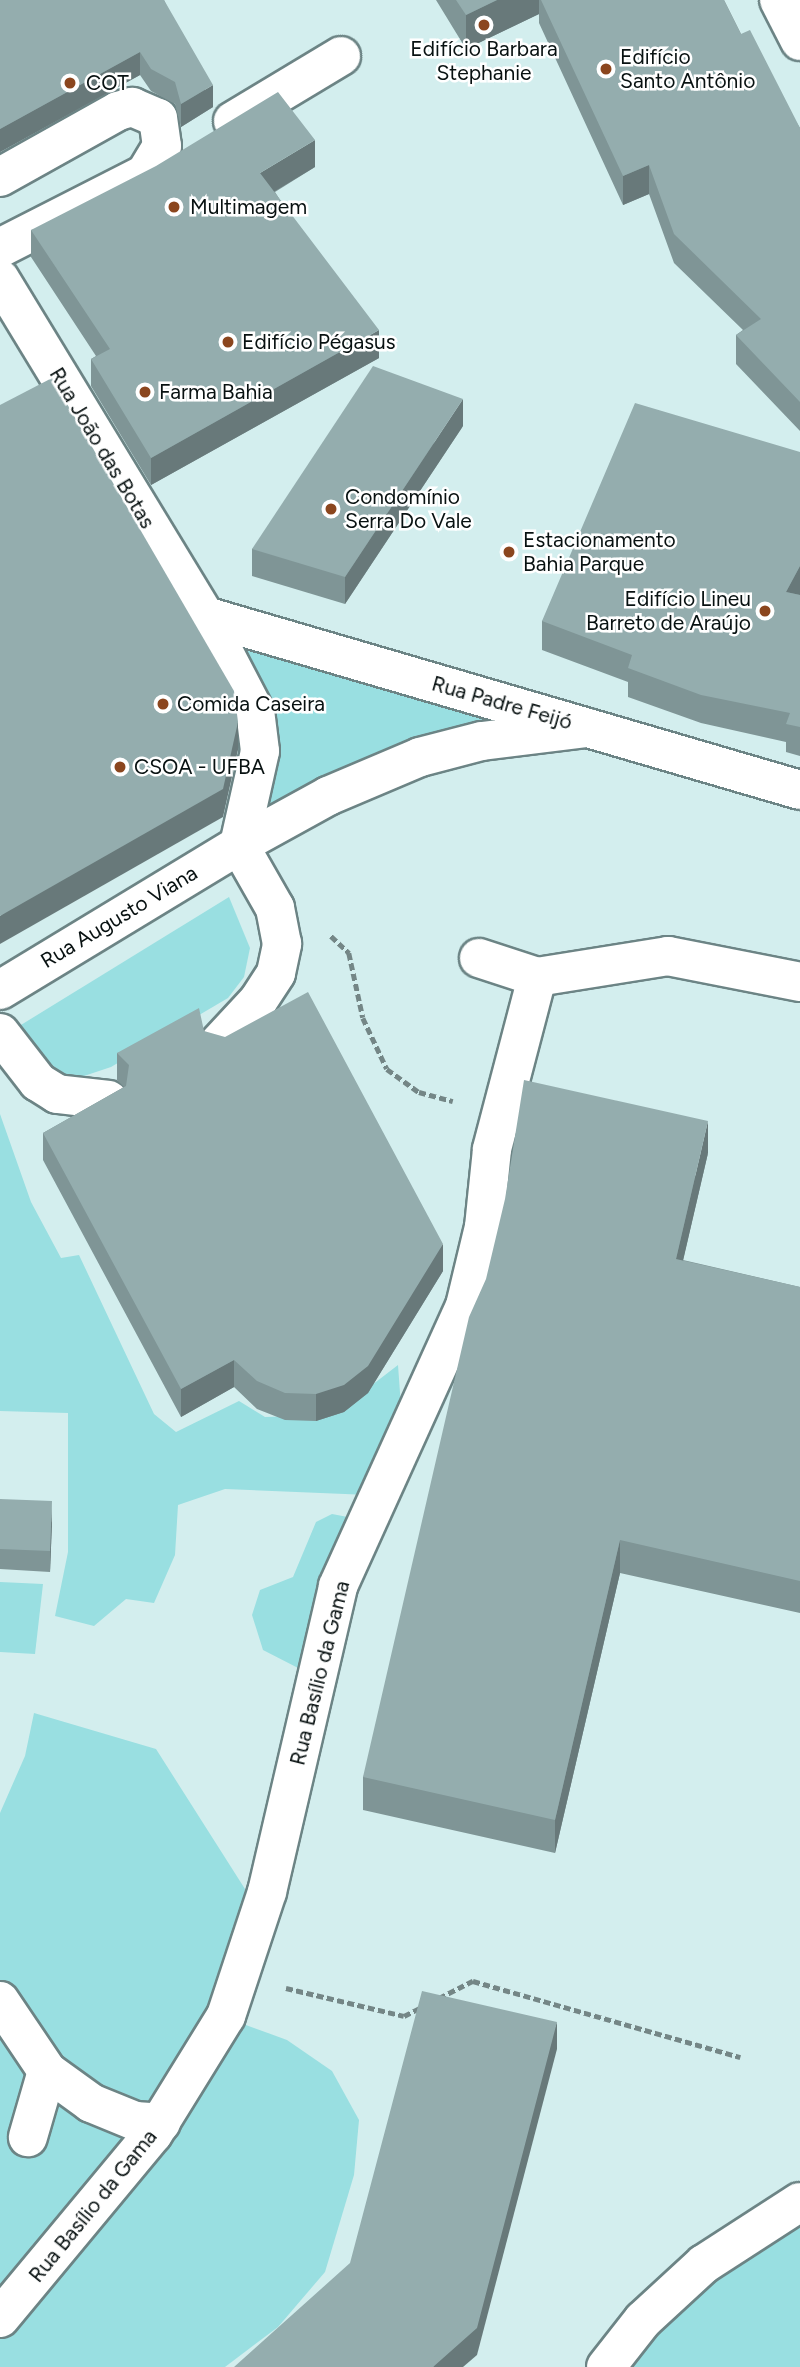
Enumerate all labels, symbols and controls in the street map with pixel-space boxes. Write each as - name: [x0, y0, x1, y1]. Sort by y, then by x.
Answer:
- marker: Edifício Barbara Stephanie: [476, 17, 492, 33]
- place label: Edifício Barbara Stephanie: [410, 36, 558, 86]
- place label: Edifício Santo Antônio: [620, 44, 755, 94]
- marker: Edifício Santo Antônio: [598, 61, 614, 77]
- place label: COT: [86, 70, 129, 96]
- marker: COT: [60, 73, 80, 93]
- place label: Multimagem: [190, 194, 307, 220]
- marker: Multimagem: [164, 197, 184, 217]
- place label: Edifício Pégasus: [242, 329, 396, 355]
- marker: Edifício Pégasus: [220, 334, 236, 350]
- street label: Rua João das Botas: [44, 363, 160, 533]
- place label: Farma Bahia: [159, 379, 273, 405]
- marker: Farma Bahia: [137, 384, 153, 400]
- place label: Condomínio Serra Do Vale: [345, 484, 472, 534]
- marker: Condomínio Serra Do Vale: [323, 501, 339, 517]
- place label: Estacionamento Bahia Parque: [523, 527, 676, 577]
- marker: Estacionamento Bahia Parque: [501, 544, 517, 560]
- place label: Edifício Lineu Barreto de Araújo: [586, 586, 751, 636]
- marker: Edifício Lineu Barreto de Araújo: [757, 603, 773, 619]
- street label: Rua Padre Feijó: [429, 671, 575, 735]
- place label: Comida Caseira: [177, 691, 325, 717]
- marker: Comida Caseira: [155, 696, 171, 712]
- place label: CSOA - UFBA: [134, 754, 265, 780]
- marker: CSOA - UFBA: [112, 759, 128, 775]
- street label: Rua Augusto Viana: [36, 860, 202, 974]
- street label: Rua Basílio da Gama: [285, 1578, 355, 1768]
- street label: Rua Basílio da Gama: [24, 2125, 162, 2287]

